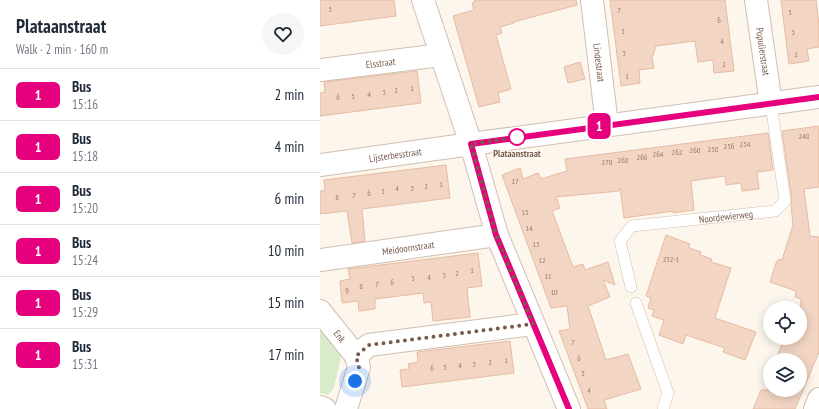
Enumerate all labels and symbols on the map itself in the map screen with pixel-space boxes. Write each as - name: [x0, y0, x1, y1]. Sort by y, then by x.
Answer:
- house number: 5: [328, 4, 332, 14]
- house number: 7: [617, 5, 621, 15]
- house number: 5: [788, 7, 792, 17]
- house number: 6: [717, 15, 721, 25]
- house number: 5: [621, 26, 625, 36]
- street label: Populierstraat: [754, 27, 773, 77]
- house number: 3: [791, 27, 795, 37]
- house number: 4: [720, 36, 724, 46]
- street label: Lindestraat: [591, 42, 608, 83]
- house number: 3: [622, 48, 626, 58]
- house number: 1: [794, 49, 798, 59]
- street label: Elsstraat: [365, 54, 396, 71]
- house number: 2: [722, 59, 726, 69]
- house number: 1: [625, 71, 629, 81]
- house number: 1: [410, 83, 414, 93]
- house number: 2: [394, 85, 398, 95]
- house number: 3: [382, 87, 386, 97]
- house number: 4: [367, 89, 371, 99]
- house number: 5: [351, 91, 355, 101]
- house number: 6: [336, 92, 340, 102]
- line badge: 1: [586, 113, 612, 139]
- marker: Plataanstraat: [508, 128, 526, 146]
- house number: 248: [799, 131, 810, 141]
- house number: 254: [740, 139, 751, 149]
- house number: 256: [724, 141, 735, 151]
- street label: Lijsterbesstraat: [368, 144, 423, 165]
- house number: 258: [708, 144, 719, 154]
- house number: 260: [690, 145, 701, 155]
- place label: Plataanstraat: [493, 147, 541, 160]
- house number: 262: [672, 147, 683, 157]
- house number: 264: [653, 149, 664, 159]
- house number: 266: [637, 152, 648, 162]
- house number: 268: [618, 155, 629, 165]
- house number: 270: [602, 157, 613, 167]
- house number: 17: [511, 176, 519, 186]
- house number: 1: [439, 179, 443, 189]
- house number: 2: [424, 181, 428, 191]
- house number: 4: [395, 183, 399, 193]
- house number: 3: [410, 183, 414, 193]
- house number: 5: [381, 186, 385, 196]
- house number: 6: [367, 188, 371, 198]
- house number: 7: [352, 190, 356, 200]
- house number: 8: [335, 192, 339, 202]
- house number: 15: [521, 207, 529, 217]
- street label: Noordewierweg: [698, 207, 754, 225]
- house number: 14: [525, 223, 533, 233]
- street label: Meidoornstraat: [381, 237, 435, 258]
- house number: 13: [532, 239, 540, 249]
- house number: 252-1: [663, 254, 680, 264]
- house number: 12: [538, 255, 546, 265]
- house number: 1: [470, 265, 474, 275]
- house number: 2: [455, 268, 459, 278]
- house number: 3: [442, 270, 446, 280]
- house number: 11: [544, 271, 552, 281]
- house number: 4: [427, 272, 431, 282]
- house number: 5: [411, 273, 415, 283]
- house number: 6: [390, 277, 394, 287]
- house number: 7: [375, 279, 379, 289]
- house number: 8: [359, 281, 363, 291]
- house number: 9: [345, 285, 349, 295]
- house number: 10: [550, 287, 558, 297]
- street label: Enk: [331, 327, 349, 345]
- house number: 7: [571, 337, 575, 347]
- house number: 6: [577, 353, 581, 363]
- house number: 1: [504, 355, 508, 365]
- house number: 2: [488, 357, 492, 367]
- house number: 3: [472, 359, 476, 369]
- house number: 4: [458, 360, 462, 370]
- house number: 5: [443, 362, 447, 372]
- house number: 6: [430, 363, 434, 373]
- house number: 5: [581, 368, 585, 378]
- your location: [345, 371, 365, 391]
- house number: 4: [587, 385, 591, 395]

